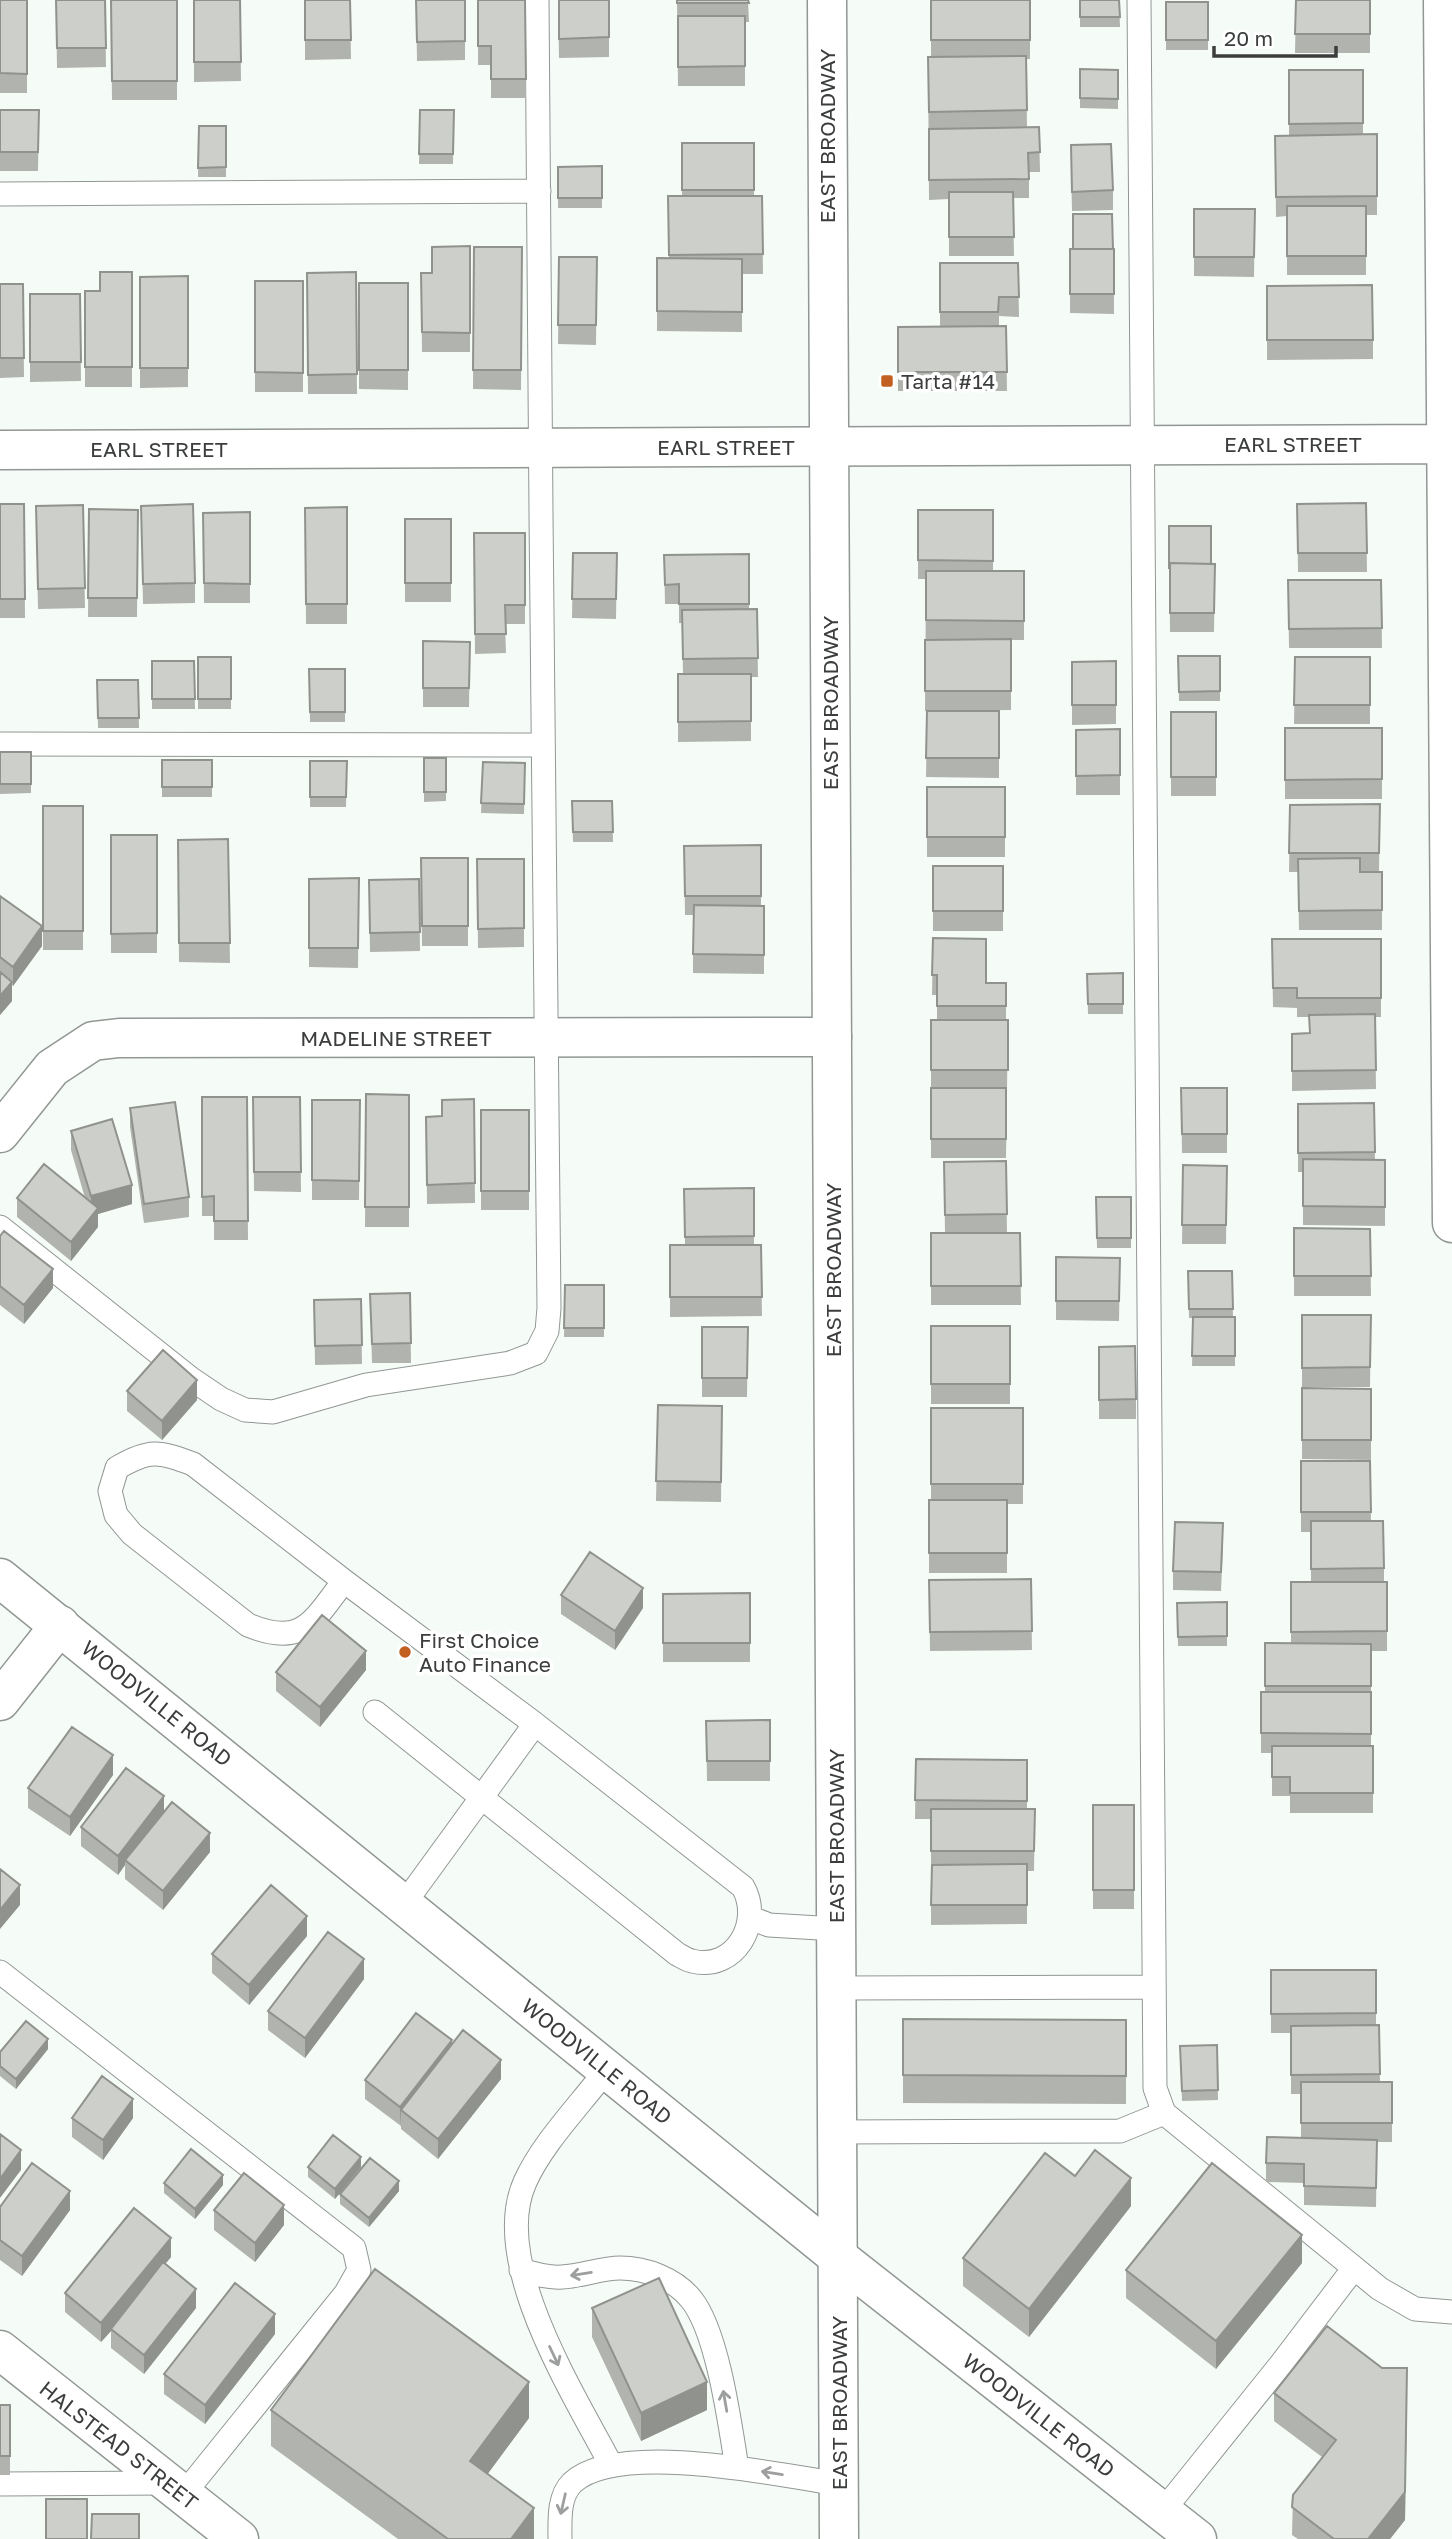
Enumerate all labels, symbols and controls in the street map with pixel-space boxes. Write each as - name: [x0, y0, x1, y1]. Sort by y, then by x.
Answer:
- scale bar: [1214, 14, 1336, 58]
- text: 20 m: [1224, 25, 1273, 51]
- street label: EAST BROADWAY: [814, 48, 840, 223]
- place label: Tarta #14: [901, 368, 995, 394]
- marker: Tarta #14: [879, 373, 895, 389]
- street label: EARL STREET: [1224, 431, 1362, 457]
- street label: EARL STREET: [657, 434, 795, 460]
- street label: EARL STREET: [90, 436, 228, 462]
- street label: EAST BROADWAY: [817, 615, 843, 790]
- street label: MADELINE STREET: [300, 1025, 492, 1051]
- street label: EAST BROADWAY: [820, 1182, 846, 1357]
- place label: First Choice Auto Finance: [419, 1627, 551, 1677]
- street label: WOODVILLE ROAD: [76, 1634, 238, 1772]
- marker: First Choice Auto Finance: [397, 1644, 413, 1660]
- street label: EAST BROADWAY: [823, 1748, 849, 1923]
- street label: WOODVILLE ROAD: [516, 1992, 678, 2130]
- one-way arrow: [570, 2268, 593, 2281]
- street label: EAST BROADWAY: [826, 2315, 852, 2490]
- one-way arrow: [547, 2345, 561, 2366]
- street label: WOODVILLE ROAD: [958, 2347, 1120, 2483]
- street label: HALSTEAD STREET: [35, 2375, 203, 2515]
- one-way arrow: [718, 2390, 731, 2413]
- one-way arrow: [761, 2466, 784, 2479]
- one-way arrow: [556, 2492, 569, 2514]

